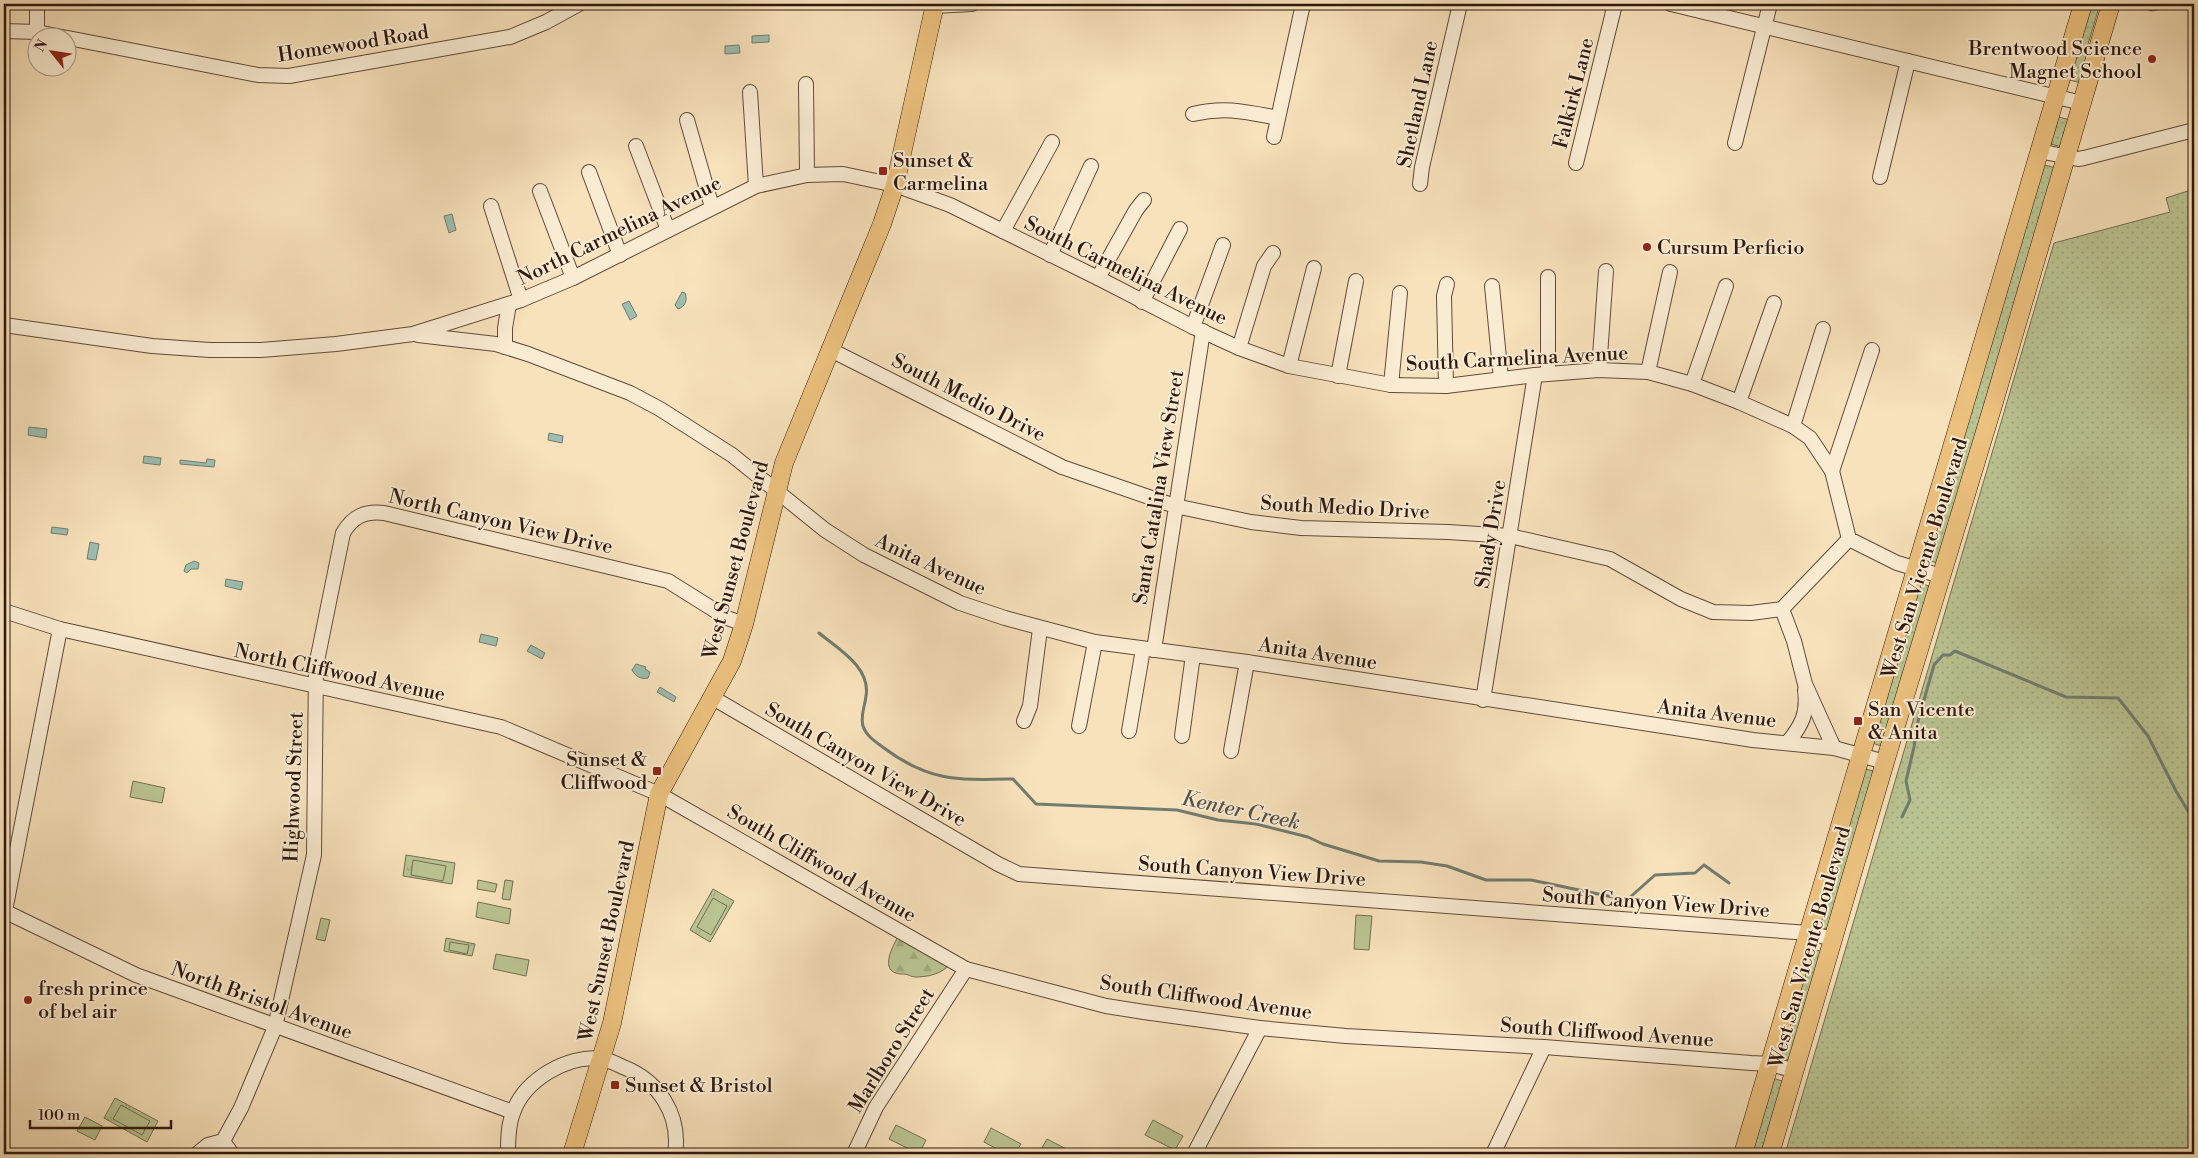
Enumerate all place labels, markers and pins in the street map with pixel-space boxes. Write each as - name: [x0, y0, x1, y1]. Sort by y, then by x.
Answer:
- place label: Brentwood Science Magnet School: [1967, 37, 2142, 85]
- marker: Brentwood Science Magnet School: [2146, 53, 2158, 65]
- place label: Sunset & Carmelina: [893, 149, 989, 197]
- marker: Sunset & Carmelina: [877, 165, 889, 177]
- place label: Cursum Perficio: [1657, 236, 1804, 261]
- marker: Cursum Perficio: [1641, 241, 1653, 253]
- place label: San Vicente & Anita: [1868, 698, 1975, 746]
- marker: San Vicente & Anita: [1852, 715, 1864, 727]
- place label: Sunset & Cliffwood: [560, 748, 648, 796]
- marker: Sunset & Cliffwood: [651, 765, 663, 777]
- place label: fresh prince of bel air: [38, 977, 148, 1025]
- marker: fresh prince of bel air: [22, 994, 34, 1006]
- place label: Sunset & Bristol: [625, 1074, 773, 1099]
- marker: Sunset & Bristol: [609, 1079, 621, 1091]

